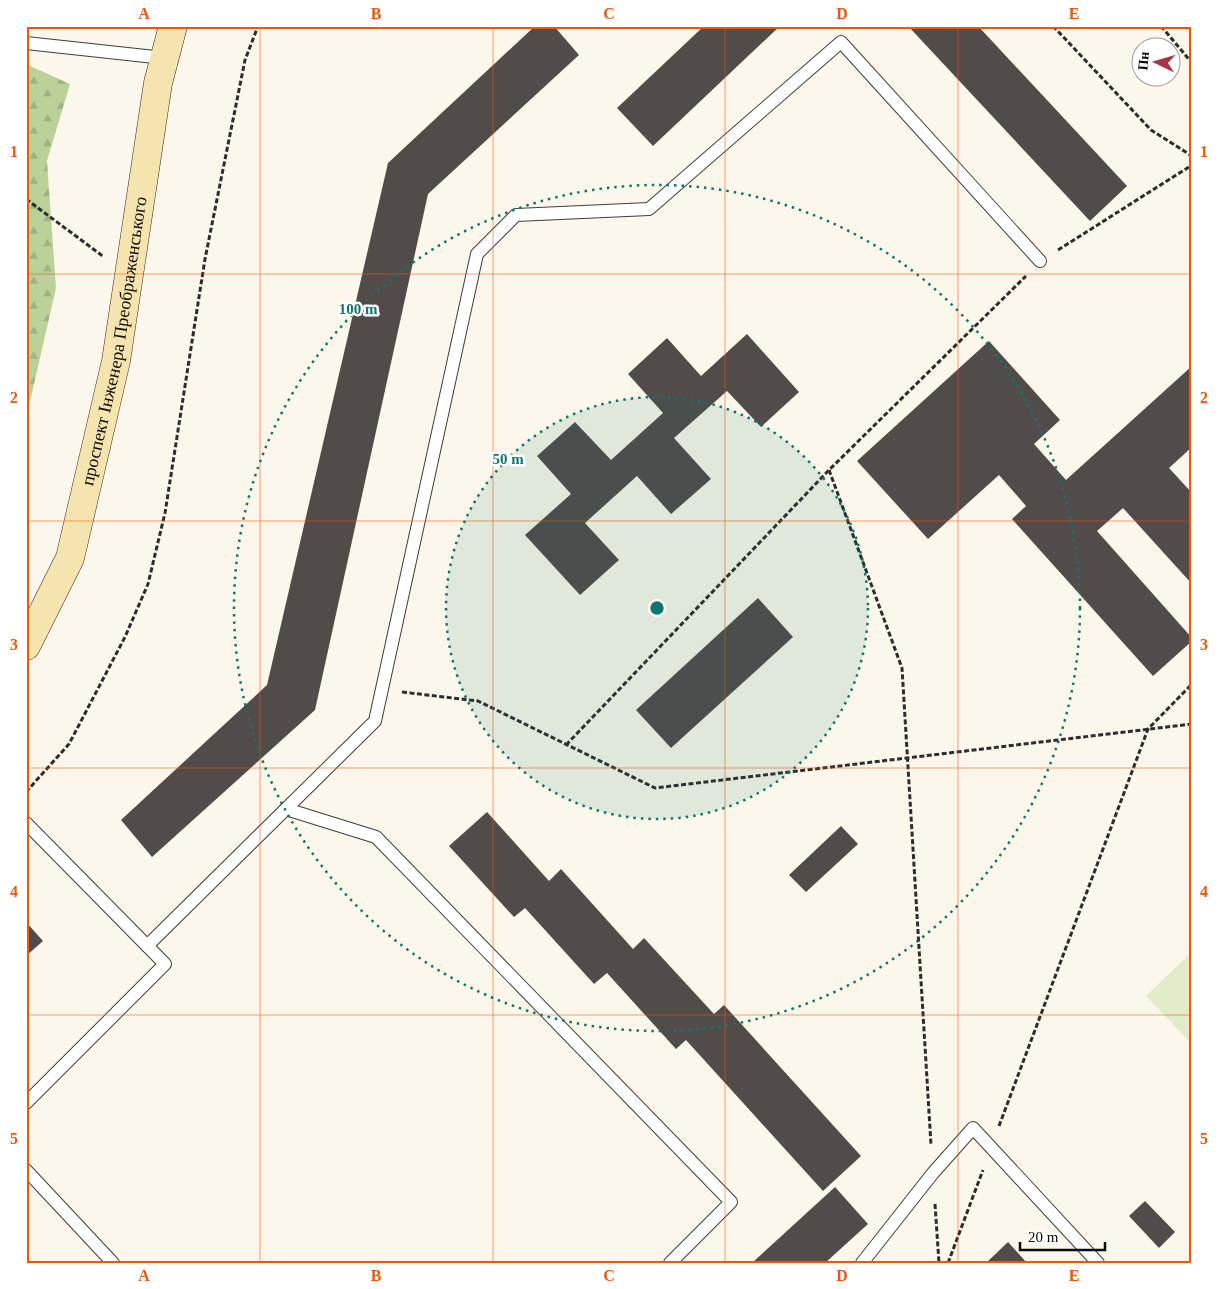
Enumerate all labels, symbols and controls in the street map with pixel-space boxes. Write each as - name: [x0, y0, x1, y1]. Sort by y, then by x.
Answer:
- text: A: [138, 5, 150, 22]
- text: B: [371, 5, 382, 22]
- text: C: [603, 5, 615, 22]
- text: D: [836, 5, 848, 22]
- text: E: [1069, 5, 1079, 22]
- north arrow: [1130, 38, 1180, 88]
- text: Пн: [1135, 51, 1152, 71]
- text: 1: [10, 143, 18, 160]
- text: 1: [1200, 143, 1208, 160]
- street label: проспект Інженера Преображенського: [77, 195, 151, 487]
- text: 100 m: [339, 301, 378, 317]
- text: 2: [10, 389, 18, 406]
- text: 2: [1200, 389, 1208, 406]
- text: 50 m: [492, 451, 524, 467]
- centre of rings: [648, 599, 666, 617]
- text: 3: [10, 636, 18, 653]
- text: 3: [1200, 636, 1208, 653]
- text: 4: [10, 883, 18, 900]
- text: 4: [1200, 883, 1208, 900]
- text: 5: [10, 1130, 18, 1147]
- text: 5: [1200, 1130, 1208, 1147]
- scale bar: [1020, 1219, 1106, 1251]
- text: 20 m: [1028, 1229, 1059, 1245]
- text: A: [138, 1267, 150, 1284]
- text: B: [371, 1267, 382, 1284]
- text: C: [603, 1267, 615, 1284]
- text: D: [836, 1267, 848, 1284]
- text: E: [1069, 1267, 1079, 1284]

